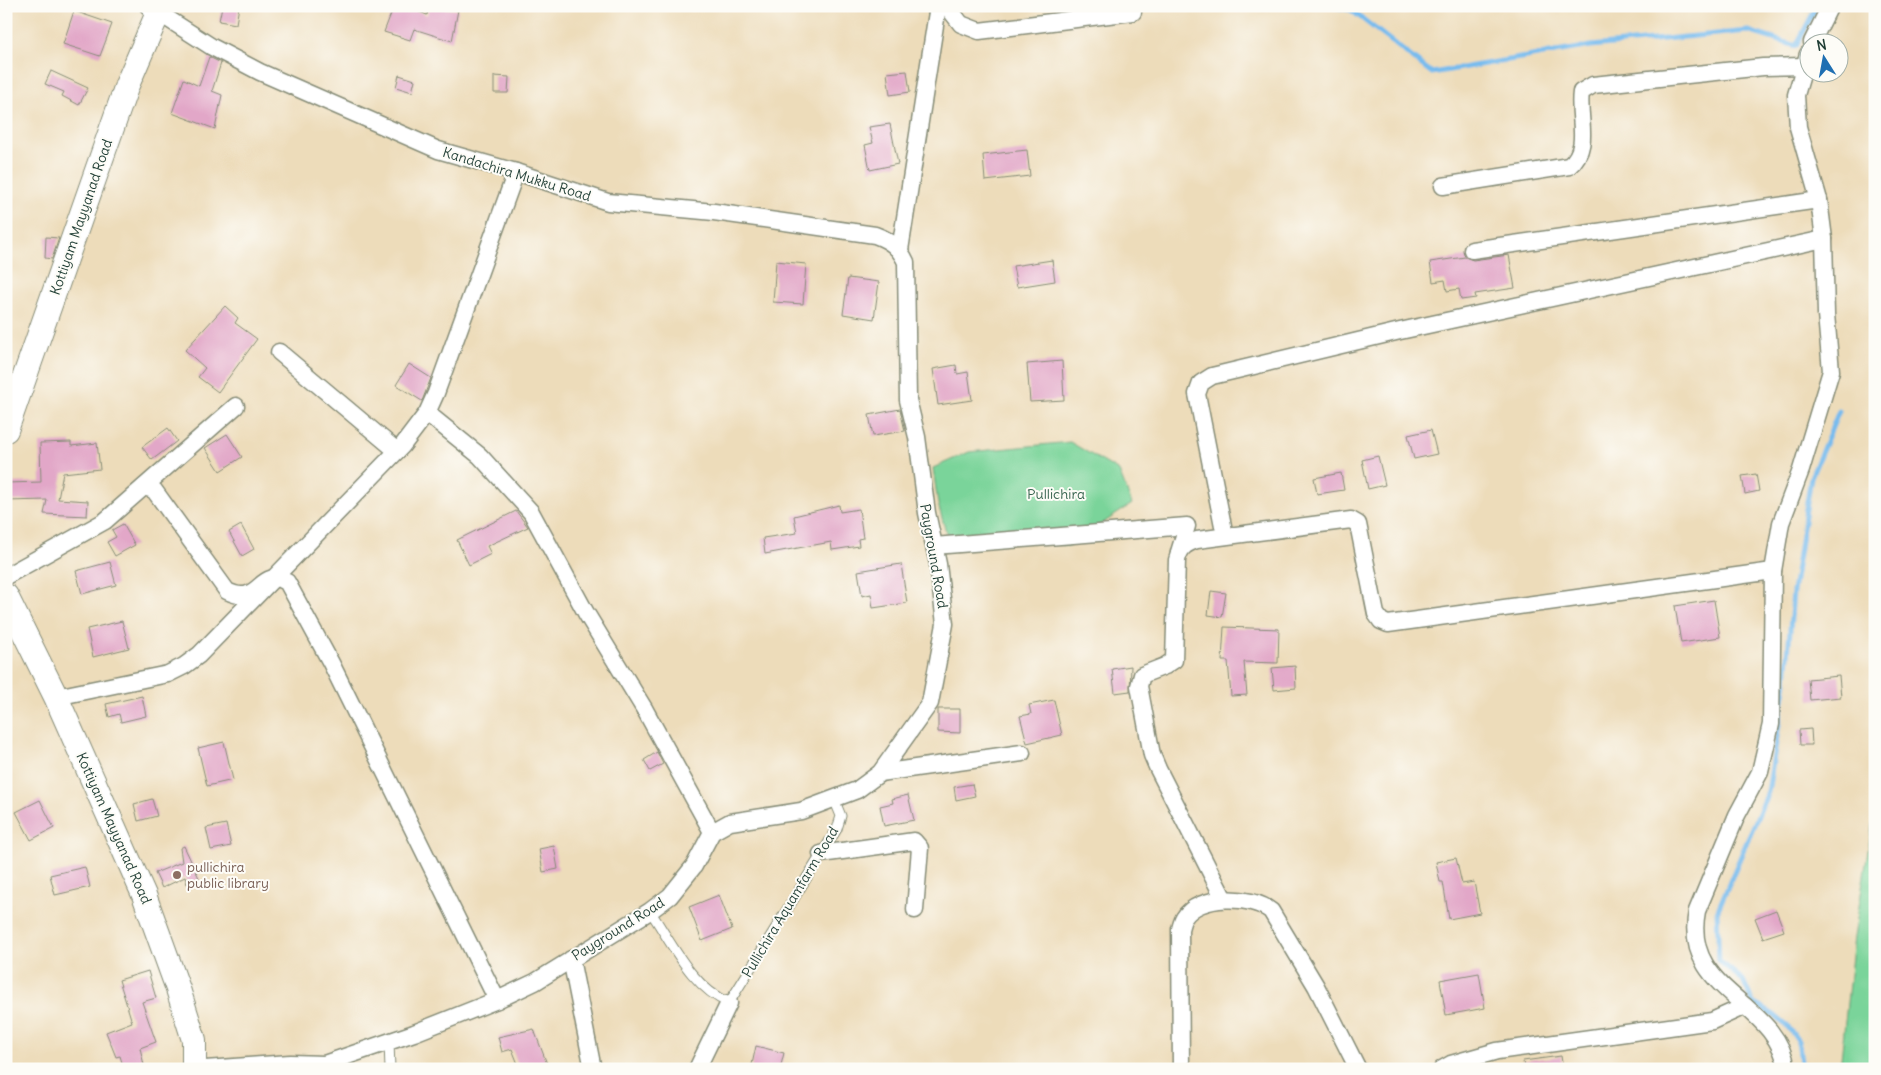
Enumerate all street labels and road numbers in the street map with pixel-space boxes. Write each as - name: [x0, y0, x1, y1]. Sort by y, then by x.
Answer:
- street label: Kottiyam Mayyanad Road: [46, 137, 116, 297]
- street label: Kandachira Mukku Road: [441, 143, 593, 205]
- street label: Payground Road: [916, 502, 952, 610]
- street label: Kottiyam Mayyanad Road: [72, 749, 156, 907]
- street label: Pullichira Aquamfarm Road: [738, 823, 842, 981]
- street label: Payground Road: [568, 893, 668, 965]

